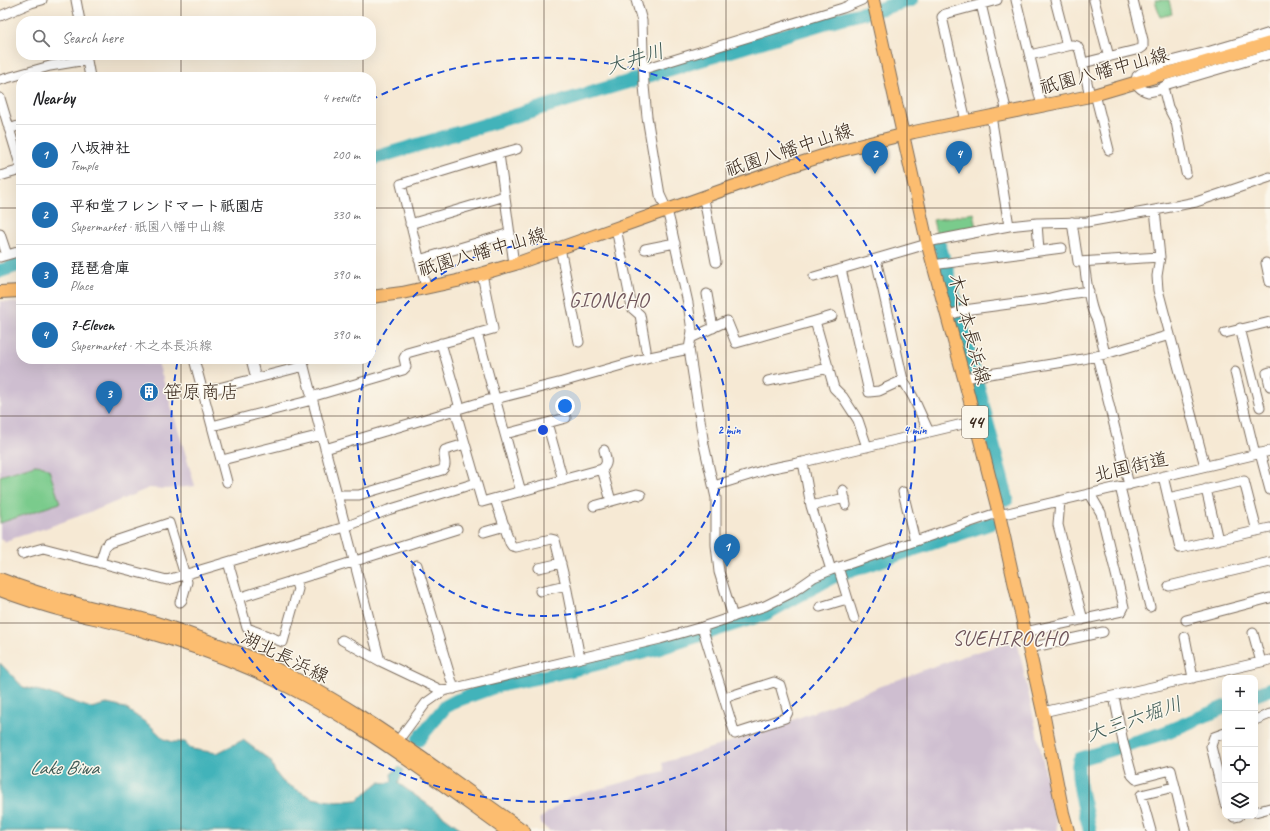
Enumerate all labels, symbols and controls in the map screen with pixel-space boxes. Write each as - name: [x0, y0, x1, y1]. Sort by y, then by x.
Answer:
- search box: [16, 16, 376, 60]
- icon: search: [30, 27, 52, 49]
- text: Search here: [62, 29, 123, 48]
- water label: 大井川: [603, 38, 667, 80]
- street label: 祇園八幡中山線: [1037, 42, 1171, 100]
- text: Nearby: [32, 88, 75, 109]
- text: 4 results: [322, 90, 360, 106]
- street label: 祇園八幡中山線: [722, 118, 856, 182]
- text: 八坂神社: [70, 139, 130, 158]
- pin: 2: [862, 141, 888, 174]
- pin: 4: [946, 141, 972, 174]
- text: 1: [42, 147, 48, 163]
- text: 200 m: [332, 147, 360, 163]
- text: Temple: [70, 158, 98, 174]
- text: 平和堂フレンドマート祇園店: [70, 197, 265, 216]
- text: 2: [42, 207, 48, 223]
- text: 330 m: [332, 207, 360, 223]
- text: Supermarket · 祇園八幡中山線: [70, 219, 225, 235]
- street label: 祇園八幡中山線: [415, 222, 549, 282]
- text: 琵琶倉庫: [70, 259, 130, 278]
- text: 3: [42, 267, 48, 283]
- text: 390 m: [332, 267, 360, 283]
- street label: 木之本長浜線: [943, 271, 995, 387]
- text: Place: [70, 278, 93, 294]
- district label: GIONCHO: [569, 287, 651, 313]
- text: 7-Eleven: [70, 316, 114, 335]
- text: 4: [42, 327, 48, 343]
- text: 390 m: [332, 327, 360, 343]
- text: Supermarket · 木之本長浜線: [70, 338, 212, 354]
- place label: 笹原商店: [163, 380, 239, 404]
- pin: 3: [96, 381, 122, 414]
- building icon: 笹原商店: [138, 381, 160, 403]
- your location: [555, 396, 575, 416]
- road number: 44: [962, 406, 988, 438]
- text: 2 min: [718, 422, 741, 438]
- text: 4 min: [904, 422, 927, 438]
- centre of rings: [536, 423, 550, 437]
- street label: 北国街道: [1091, 447, 1171, 487]
- pin: 1: [714, 534, 740, 567]
- street label: 湖北長浜線: [237, 625, 333, 689]
- district label: SUEHIROCHO: [952, 625, 1069, 651]
- map controls: [1222, 675, 1258, 819]
- button: +: [1222, 675, 1258, 711]
- water label: 大三六堀川: [1083, 691, 1185, 747]
- button: −: [1222, 711, 1258, 747]
- button: locate: [1222, 747, 1258, 783]
- water label: Lake Biwa: [30, 755, 101, 780]
- button: layers: [1222, 783, 1258, 819]

